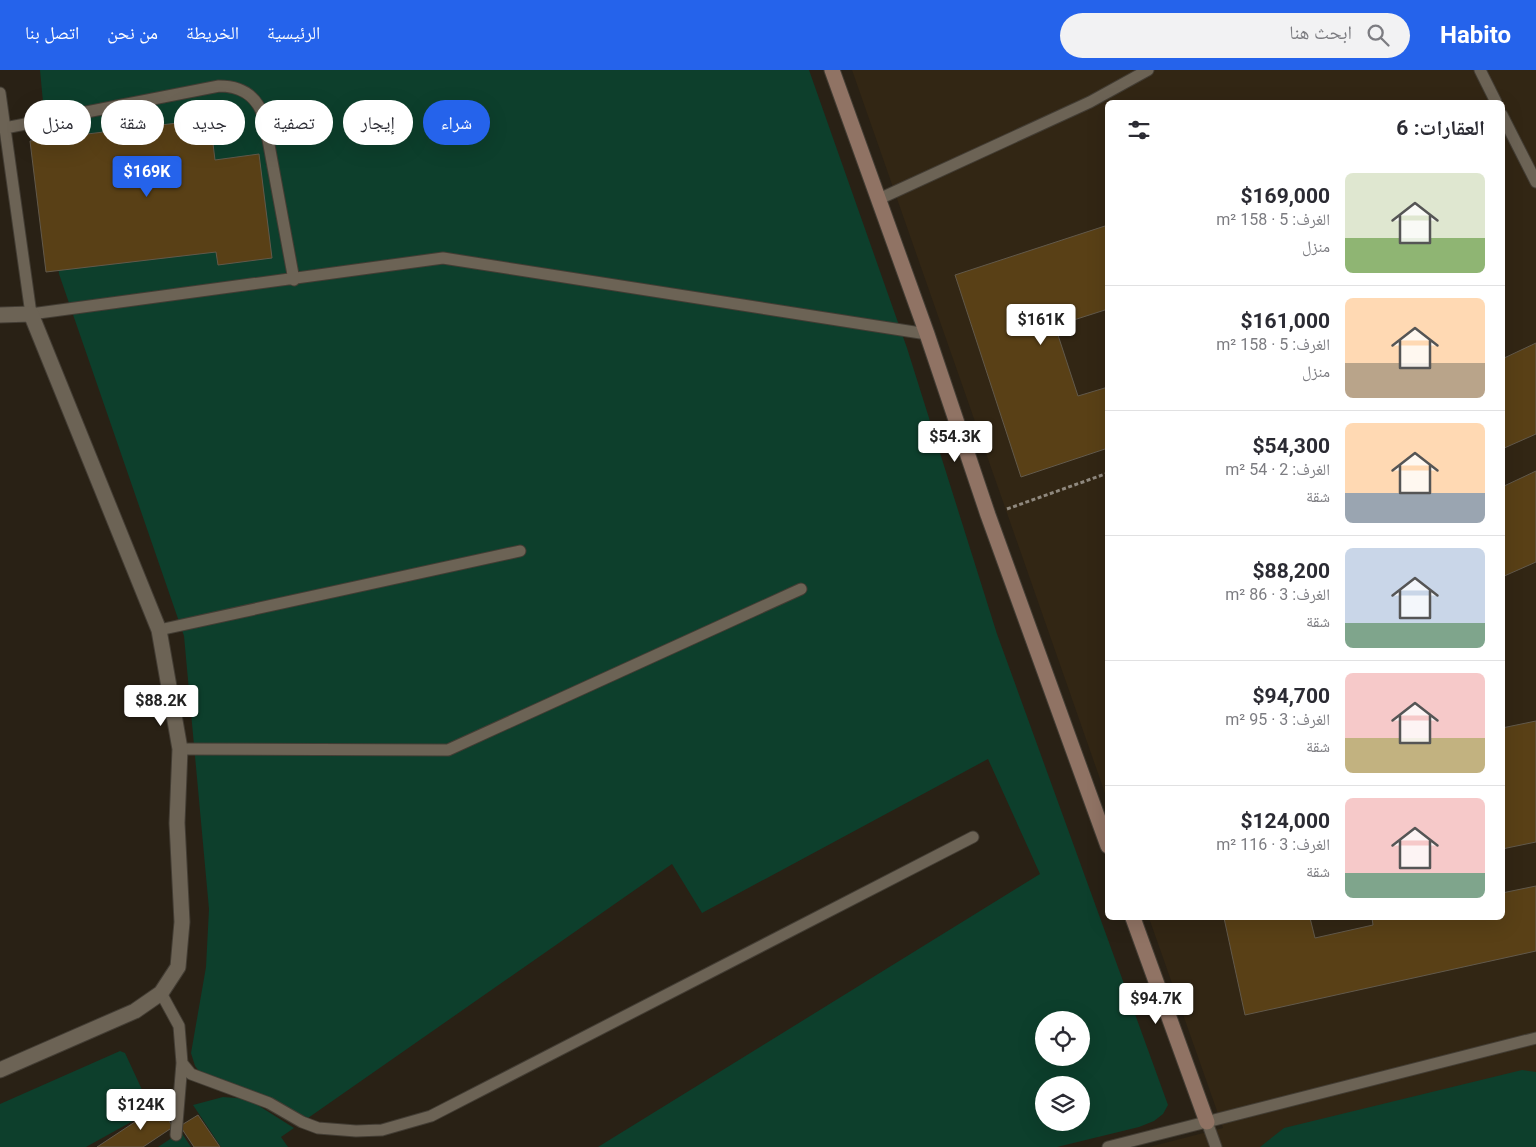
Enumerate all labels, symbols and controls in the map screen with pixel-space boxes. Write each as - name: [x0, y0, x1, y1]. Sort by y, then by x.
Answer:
- search box: [1060, 13, 1410, 58]
- text: ابحث هنا: [1289, 21, 1352, 44]
- icon: search: [1364, 21, 1392, 49]
- text: Habito: [1440, 21, 1511, 49]
- text: اتصل بنا: [25, 22, 79, 43]
- text: من نحن: [107, 22, 158, 43]
- text: الخريطة: [186, 22, 239, 43]
- text: الرئيسية: [267, 22, 320, 43]
- chip: منزل: [24, 100, 91, 145]
- chip: شقة: [101, 100, 164, 145]
- chip: جديد: [174, 100, 245, 145]
- chip: تصفية: [255, 100, 333, 145]
- chip: إيجار: [343, 100, 413, 145]
- chip: شراء: [423, 100, 490, 145]
- icon: filters: [1125, 116, 1153, 144]
- text: العقارات: 6: [1396, 116, 1485, 140]
- pin: $169K: [112, 156, 182, 198]
- text: $169K: [124, 162, 170, 181]
- text: $169,000: [1240, 184, 1330, 208]
- icon: home: [1385, 193, 1445, 253]
- text: الغرف: 5 · 158 m²: [1216, 210, 1330, 229]
- text: منزل: [1302, 237, 1330, 256]
- pin: $161K: [1006, 304, 1076, 346]
- text: $161,000: [1240, 309, 1330, 333]
- text: $161K: [1018, 310, 1064, 329]
- icon: home: [1385, 318, 1445, 378]
- text: الغرف: 5 · 158 m²: [1216, 335, 1330, 354]
- text: منزل: [1302, 362, 1330, 381]
- pin: $54.3K: [914, 420, 996, 463]
- text: $54.3K: [929, 427, 981, 446]
- text: $54,300: [1253, 434, 1330, 458]
- icon: home: [1385, 443, 1445, 503]
- text: الغرف: 2 · 54 m²: [1225, 460, 1330, 479]
- text: شقة: [1306, 487, 1330, 506]
- text: $88,200: [1253, 559, 1330, 583]
- icon: home: [1385, 568, 1445, 628]
- text: الغرف: 3 · 86 m²: [1225, 585, 1330, 604]
- text: شقة: [1306, 612, 1330, 631]
- pin: $88.2K: [120, 684, 202, 727]
- text: $94,700: [1253, 684, 1330, 708]
- text: $88.2K: [135, 691, 187, 710]
- icon: home: [1385, 693, 1445, 753]
- text: الغرف: 3 · 95 m²: [1225, 710, 1330, 729]
- text: شقة: [1306, 737, 1330, 756]
- text: $124,000: [1240, 809, 1330, 833]
- icon: home: [1385, 818, 1445, 878]
- text: الغرف: 3 · 116 m²: [1216, 835, 1330, 854]
- text: شقة: [1306, 862, 1330, 881]
- pin: $94.7K: [1115, 982, 1197, 1025]
- text: $94.7K: [1130, 989, 1182, 1008]
- map controls: [1035, 1011, 1090, 1131]
- button: locate: [1035, 1011, 1090, 1066]
- button: layers: [1035, 1076, 1090, 1131]
- pin: $124K: [106, 1088, 176, 1131]
- text: $124K: [118, 1095, 164, 1114]

